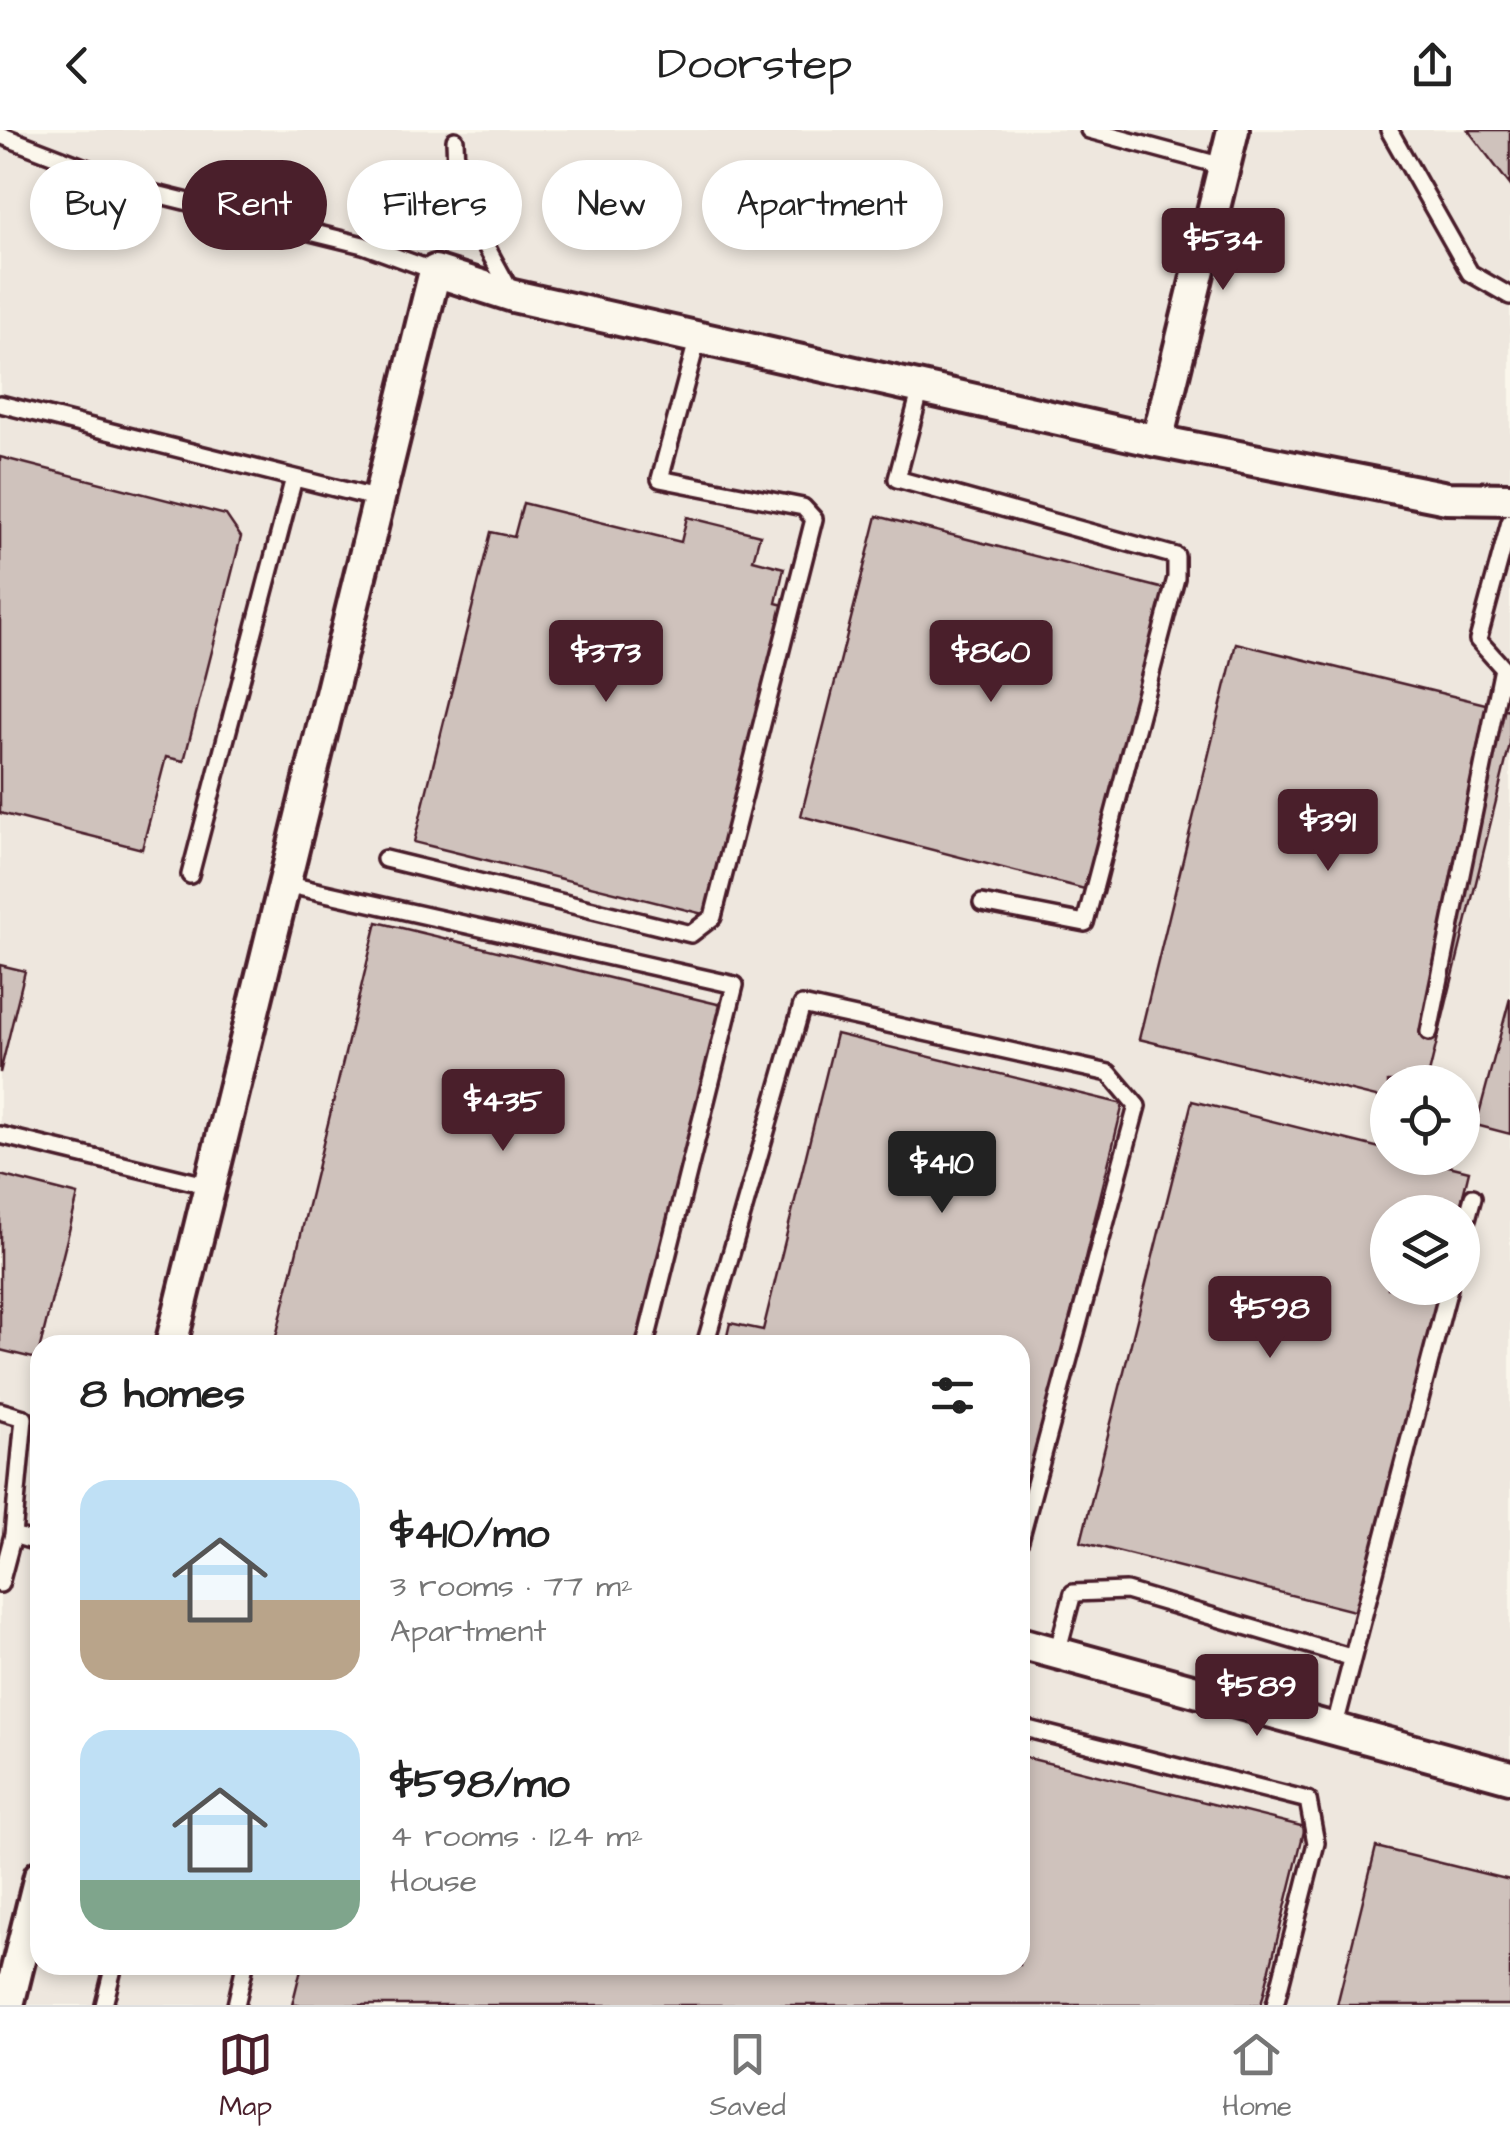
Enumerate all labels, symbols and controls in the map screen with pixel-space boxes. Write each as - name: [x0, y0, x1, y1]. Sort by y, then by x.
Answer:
- text: Doorstep: [658, 34, 852, 96]
- icon: back: [50, 38, 105, 93]
- icon: share: [1405, 38, 1460, 93]
- chip: Buy: [30, 160, 162, 250]
- chip: Rent: [182, 160, 327, 250]
- chip: Filters: [347, 160, 522, 250]
- chip: New: [542, 160, 682, 250]
- chip: Apartment: [702, 160, 943, 250]
- pin: $534: [1164, 208, 1282, 293]
- text: $534: [1184, 218, 1262, 263]
- pin: $373: [547, 620, 665, 705]
- pin: $860: [932, 620, 1050, 705]
- text: $373: [571, 630, 641, 675]
- text: $860: [952, 630, 1030, 675]
- pin: $391: [1269, 789, 1387, 874]
- text: $391: [1300, 799, 1356, 844]
- map controls: [1370, 1065, 1480, 1305]
- button: locate: [1370, 1065, 1480, 1175]
- pin: $435: [444, 1069, 562, 1154]
- text: $435: [464, 1079, 542, 1124]
- pin: $410: [883, 1131, 1001, 1216]
- text: $410: [910, 1141, 974, 1186]
- button: layers: [1370, 1195, 1480, 1305]
- pin: $598: [1211, 1276, 1329, 1361]
- text: $598: [1230, 1286, 1310, 1331]
- text: 8 homes: [80, 1366, 245, 1424]
- icon: filters: [925, 1368, 980, 1423]
- text: $410/mo: [390, 1506, 549, 1564]
- icon: home: [160, 1520, 280, 1640]
- text: 3 rooms · 77 m²: [390, 1564, 633, 1609]
- text: Apartment: [390, 1609, 546, 1654]
- pin: $589: [1198, 1654, 1316, 1739]
- text: $589: [1217, 1664, 1297, 1709]
- text: $598/mo: [390, 1756, 570, 1814]
- icon: home: [160, 1770, 280, 1890]
- text: 4 rooms · 124 m²: [390, 1814, 643, 1859]
- text: House: [390, 1859, 477, 1904]
- tab: Map: [218, 2027, 273, 2126]
- tab: Saved: [710, 2027, 786, 2126]
- tab: Home: [1222, 2027, 1292, 2126]

